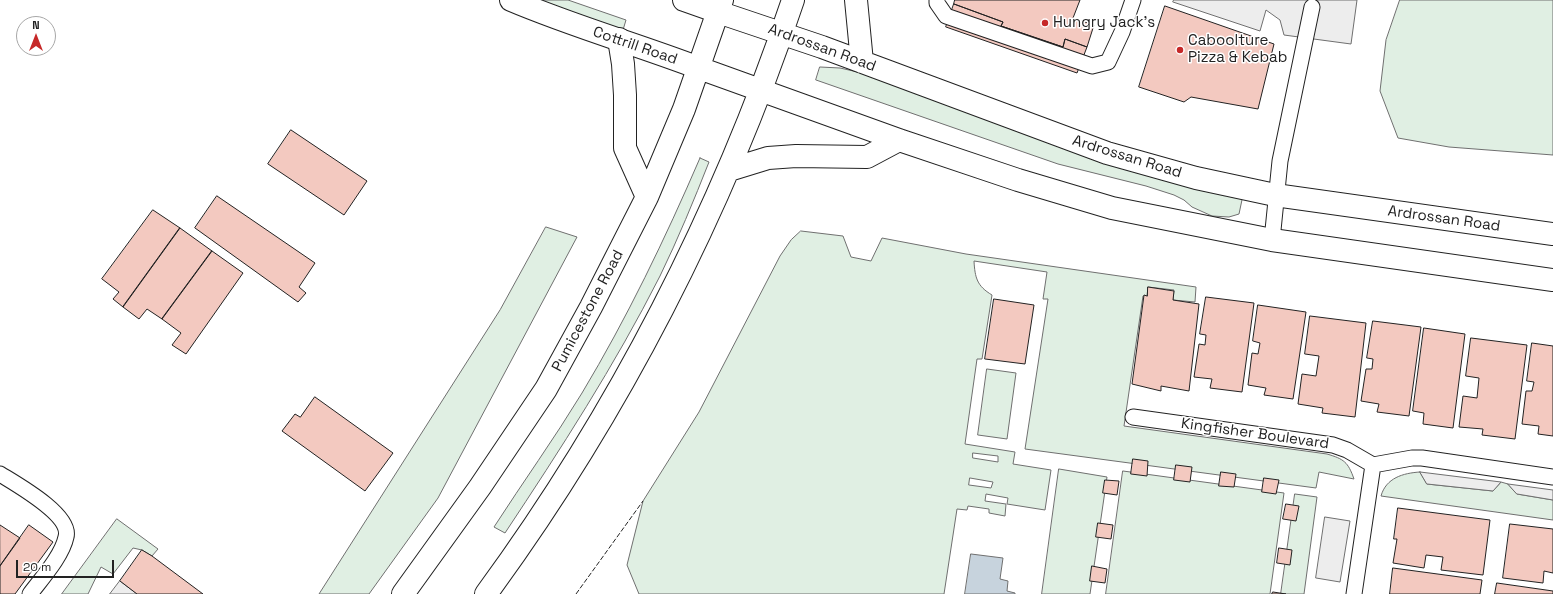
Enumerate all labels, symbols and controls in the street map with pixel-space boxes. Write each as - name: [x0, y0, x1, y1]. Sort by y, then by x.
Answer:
- place label: Hungry Jack's: [1053, 14, 1155, 32]
- north arrow: [16, 16, 56, 56]
- text: N: [32, 18, 40, 32]
- marker: Hungry Jack's: [1040, 18, 1050, 28]
- street label: Ardrossan Road: [766, 20, 878, 76]
- street label: Cottrill Road: [590, 23, 680, 69]
- place label: Caboolture Pizza & Kebab: [1188, 32, 1287, 67]
- marker: Caboolture Pizza & Kebab: [1175, 45, 1185, 55]
- street label: Ardrossan Road: [1070, 132, 1184, 182]
- street label: Ardrossan Road: [1387, 202, 1501, 236]
- street label: Pumicestone Road: [548, 247, 628, 375]
- street label: Kingfisher Boulevard: [1180, 415, 1330, 453]
- scale bar: [18, 552, 116, 578]
- text: 20 m: [23, 559, 51, 575]

